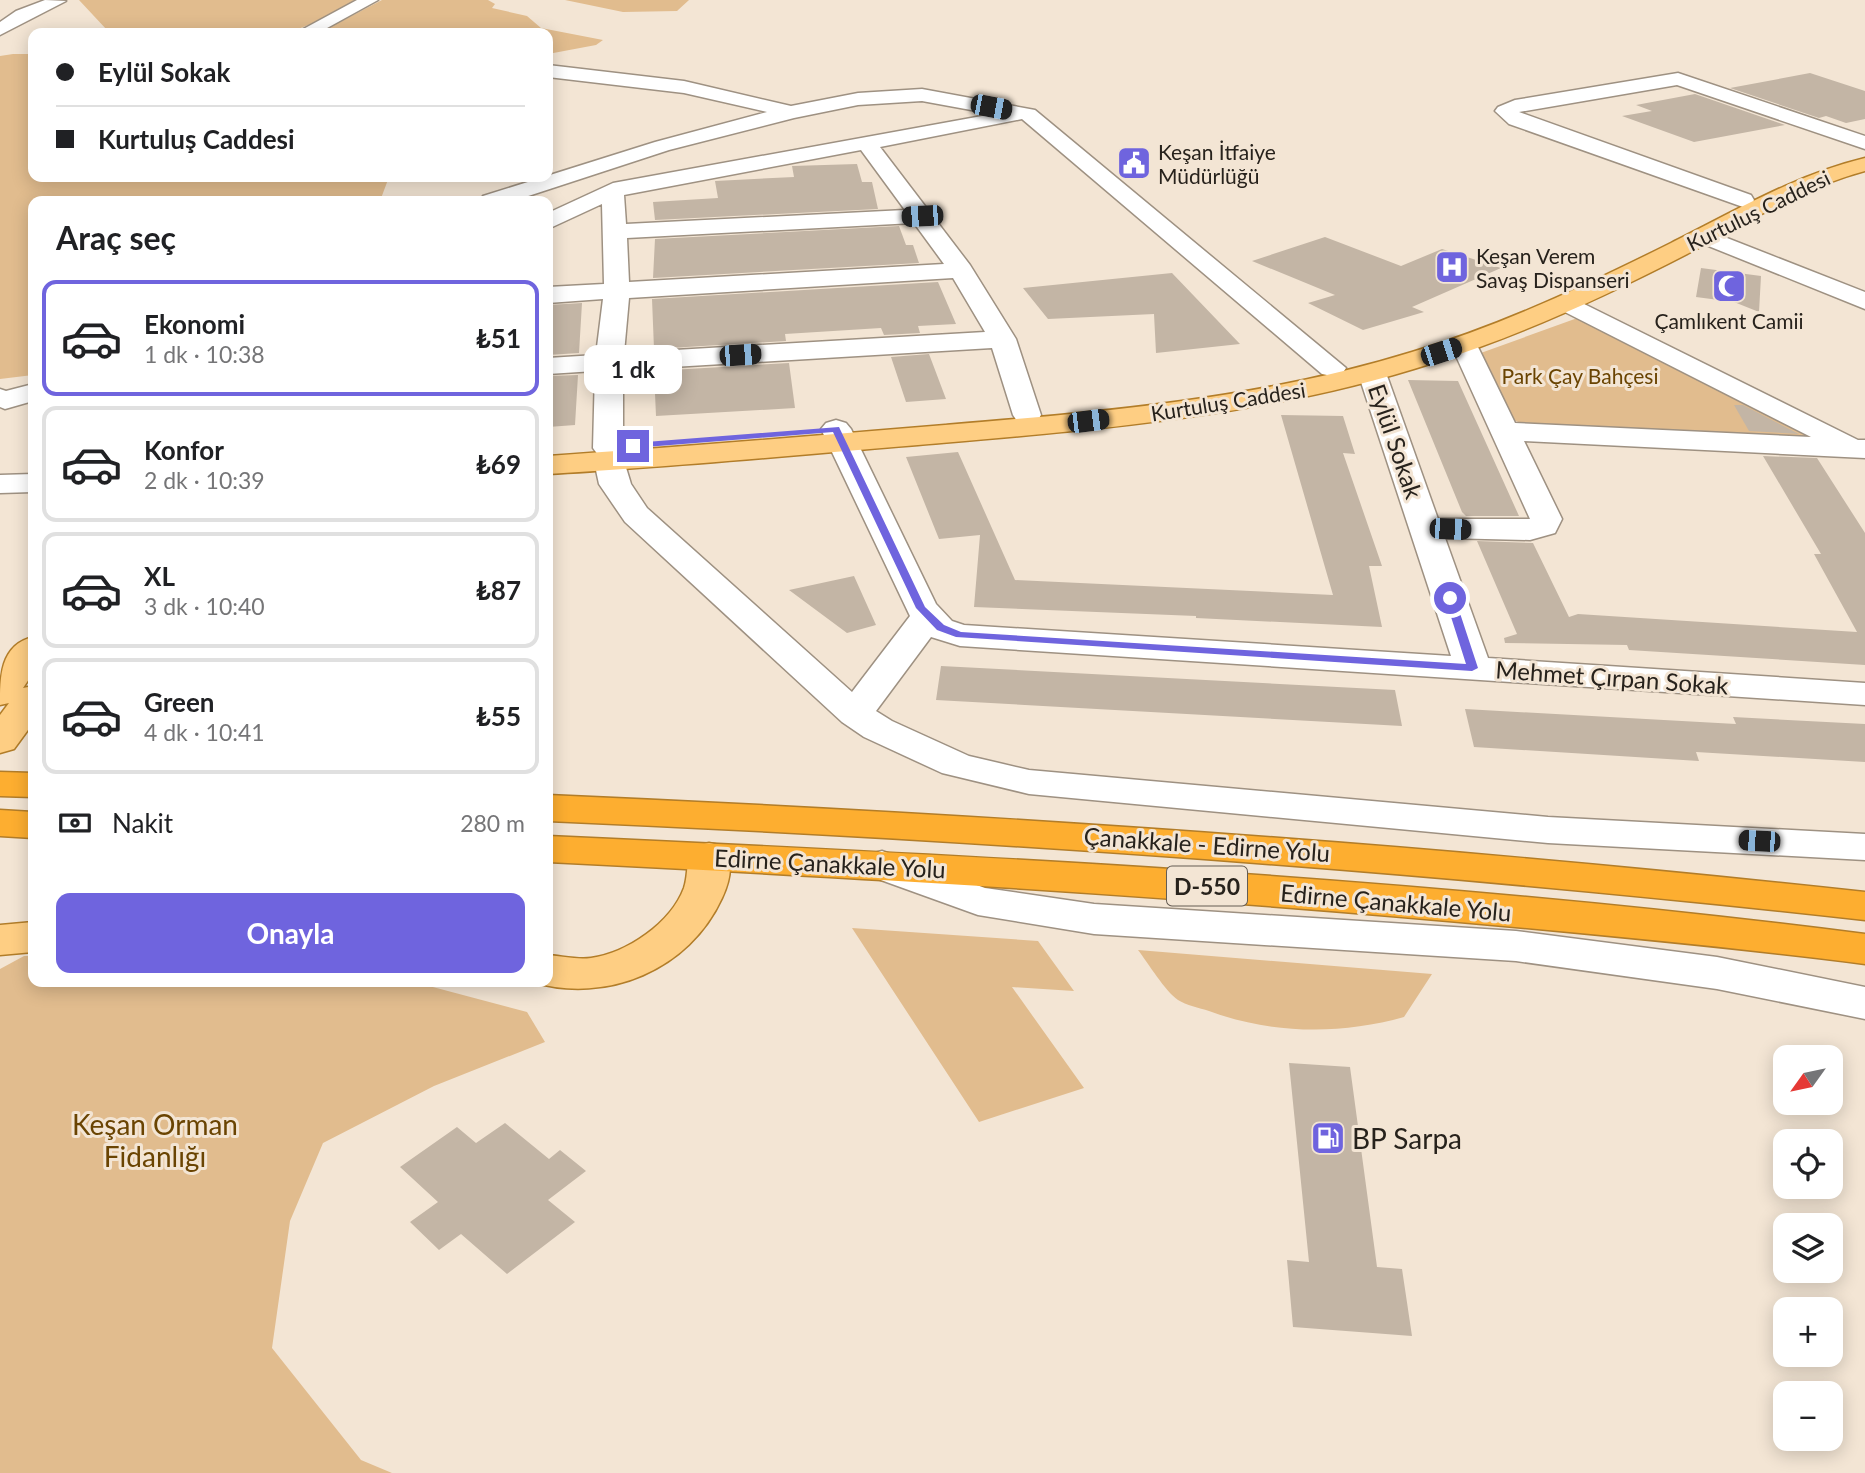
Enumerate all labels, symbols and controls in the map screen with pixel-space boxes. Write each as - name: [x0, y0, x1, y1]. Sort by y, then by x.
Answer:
- text: Eylül Sokak: [98, 56, 230, 88]
- car: [969, 93, 1014, 121]
- text: Kurtuluş Caddesi: [98, 123, 295, 155]
- place label: Keşan İtfaiye Müdürlüğü: [1158, 139, 1276, 188]
- public building icon: Keşan İtfaiye Müdürlüğü: [1115, 144, 1153, 182]
- street label: Kurtuluş Caddesi: [1682, 165, 1834, 255]
- car: [901, 204, 944, 228]
- text: Araç seç: [56, 218, 176, 257]
- place label: Keşan Verem Savaş Dispanseri: [1476, 243, 1630, 292]
- hospital icon: Keşan Verem Savaş Dispanseri: [1433, 248, 1471, 286]
- mosque icon: Çamlıkent Camii: [1710, 267, 1748, 305]
- icon: car: [60, 307, 123, 370]
- text: Ekonomi: [144, 308, 245, 340]
- place label: Çamlıkent Camii: [1654, 308, 1804, 333]
- text: ₺51: [476, 322, 521, 354]
- car: [1418, 336, 1465, 368]
- text: 1 dk · 10:38: [144, 340, 265, 368]
- car: [719, 343, 762, 367]
- callout: 1 dk: [584, 344, 682, 394]
- text: 1 dk: [611, 355, 655, 383]
- park label: Park Çay Bahçesi: [1502, 363, 1658, 388]
- street label: Kurtuluş Caddesi: [1149, 376, 1307, 426]
- street label: Eylül Sokak: [1363, 380, 1429, 503]
- car: [1066, 408, 1111, 434]
- route end: [617, 430, 649, 462]
- icon: car: [60, 433, 123, 496]
- text: Konfor: [144, 434, 224, 466]
- text: ₺69: [476, 448, 521, 480]
- text: 2 dk · 10:39: [144, 466, 265, 494]
- car: [1429, 518, 1472, 540]
- icon: car: [60, 559, 123, 622]
- text: XL: [144, 560, 175, 592]
- text: ₺87: [476, 574, 521, 606]
- route start: [1434, 582, 1466, 614]
- text: 3 dk · 10:40: [144, 592, 265, 620]
- street label: Mehmet Çırpan Sokak: [1495, 654, 1730, 700]
- icon: car: [60, 685, 123, 748]
- text: Green: [144, 686, 214, 718]
- text: ₺55: [476, 700, 521, 732]
- text: 4 dk · 10:41: [144, 718, 265, 746]
- icon: cash: [56, 804, 94, 842]
- text: Nakit: [112, 807, 173, 839]
- text: 280 m: [460, 809, 525, 837]
- street label: Çanakkale - Edirne Yolu: [1083, 821, 1331, 867]
- car: [1738, 829, 1781, 853]
- street label: Edirne Çanakkale Yolu: [714, 842, 946, 884]
- road number: D-550: [1167, 866, 1247, 906]
- street label: Edirne Çanakkale Yolu: [1279, 877, 1513, 927]
- button: Onayla: [56, 893, 525, 973]
- north arrow: [1773, 1045, 1843, 1115]
- map controls: [1773, 1045, 1843, 1451]
- park label: Keşan Orman Fidanlığı: [72, 1107, 238, 1173]
- fuel station icon: BP Sarpa: [1309, 1119, 1347, 1157]
- place label: BP Sarpa: [1352, 1121, 1462, 1155]
- button: locate: [1773, 1129, 1843, 1199]
- button: layers: [1773, 1213, 1843, 1283]
- button: +: [1773, 1297, 1843, 1367]
- button: −: [1773, 1381, 1843, 1451]

